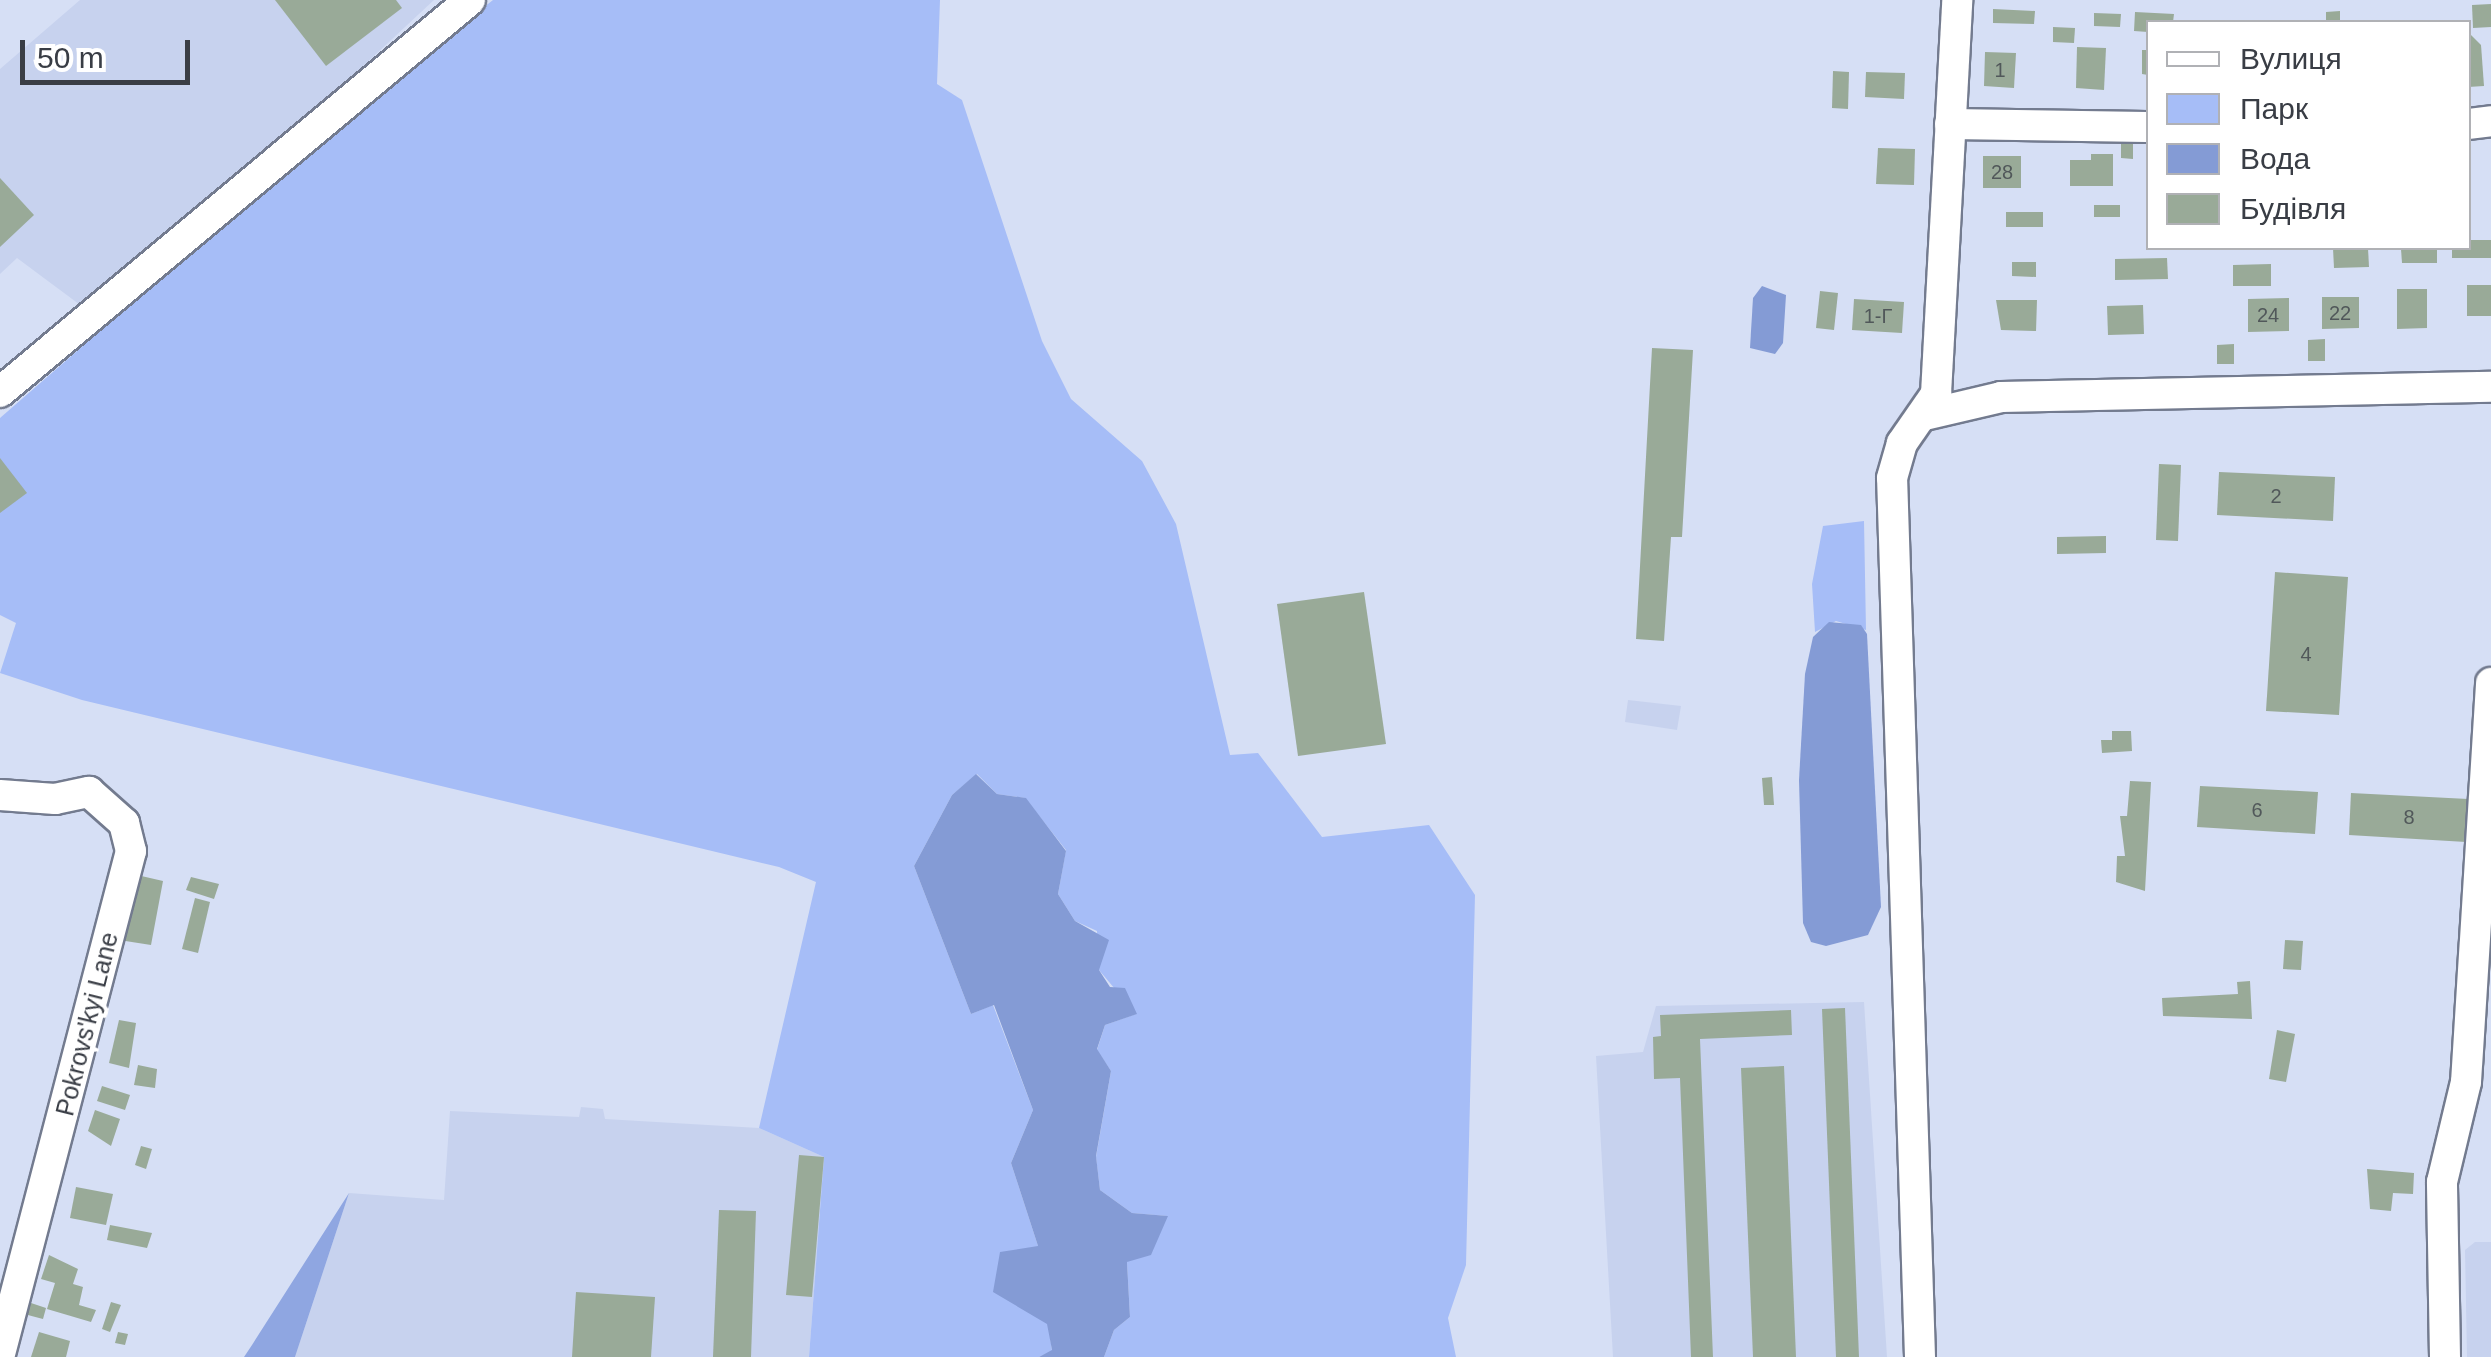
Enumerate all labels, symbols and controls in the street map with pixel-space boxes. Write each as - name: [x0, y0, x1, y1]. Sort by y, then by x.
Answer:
- scale bar: [25, 20, 195, 82]
- legend: [2146, 20, 2471, 250]
- text: 50 m: [37, 41, 104, 74]
- text: Вулиця: [2240, 42, 2342, 75]
- house number: 1: [1994, 58, 2006, 82]
- text: Парк: [2240, 92, 2308, 125]
- text: Вода: [2240, 142, 2310, 175]
- house number: 28: [1991, 160, 2013, 184]
- text: Будівля: [2240, 192, 2346, 225]
- house number: 22: [2329, 301, 2351, 325]
- house number: 24: [2257, 303, 2279, 327]
- house number: 1-Г: [1864, 304, 1892, 328]
- house number: 2: [2270, 484, 2282, 508]
- house number: 4: [2300, 642, 2312, 666]
- house number: 6: [2251, 798, 2263, 822]
- house number: 8: [2403, 805, 2415, 829]
- street label: Pokrovs'kyi Lane: [50, 929, 124, 1119]

